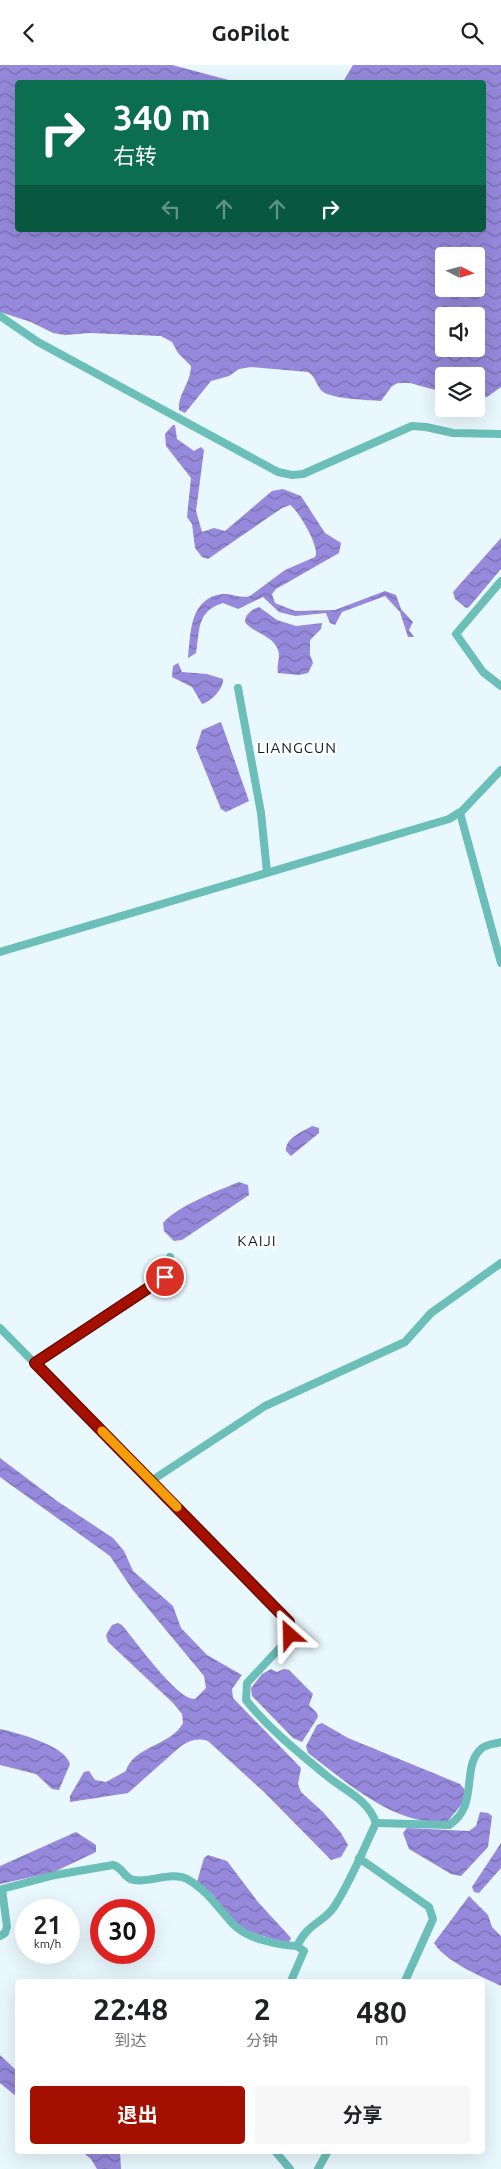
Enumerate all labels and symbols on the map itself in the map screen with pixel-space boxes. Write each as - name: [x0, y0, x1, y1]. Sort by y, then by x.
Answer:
- north arrow: [435, 247, 485, 297]
- district label: LIANGCUN: [257, 739, 337, 756]
- district label: KAIJI: [237, 1232, 277, 1249]
- pin: [144, 1256, 186, 1298]
- position arrow: [263, 1608, 315, 1660]
- speed limit sign: 30: [90, 1899, 155, 1964]

